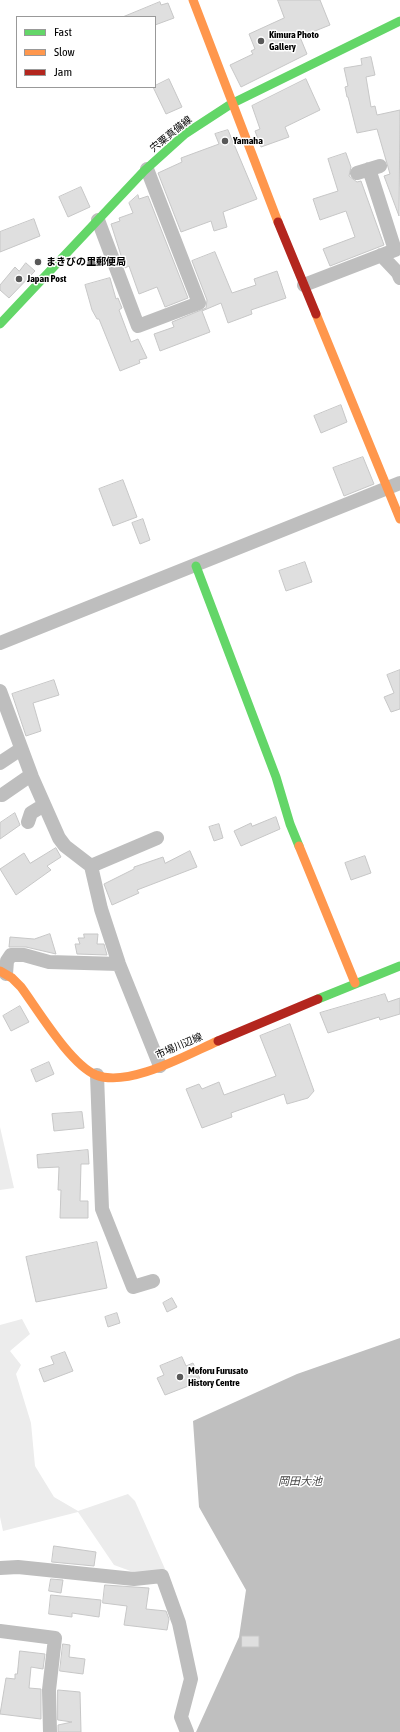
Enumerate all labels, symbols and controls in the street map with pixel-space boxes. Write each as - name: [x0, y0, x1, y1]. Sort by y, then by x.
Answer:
- legend: [16, 16, 156, 88]
- text: Fast: [54, 25, 72, 39]
- place label: Kimura Photo Gallery: [269, 29, 319, 52]
- marker: Kimura Photo Gallery: [256, 36, 266, 46]
- text: Slow: [54, 45, 75, 59]
- text: Jam: [54, 65, 72, 79]
- street label: 宍粟真備線: [148, 114, 194, 154]
- place label: Yamaha: [233, 135, 263, 147]
- marker: Yamaha: [220, 136, 230, 146]
- place label: まきびの里郵便局: [46, 256, 126, 268]
- marker: まきびの里郵便局: [33, 257, 43, 267]
- place label: Japan Post: [27, 273, 66, 285]
- marker: Japan Post: [14, 274, 24, 284]
- street label: 市場川辺線: [154, 1031, 204, 1061]
- place label: Moforu Furusato History Centre: [188, 1365, 248, 1388]
- marker: Moforu Furusato History Centre: [175, 1372, 185, 1382]
- water label: 岡田大池: [278, 1475, 322, 1489]

